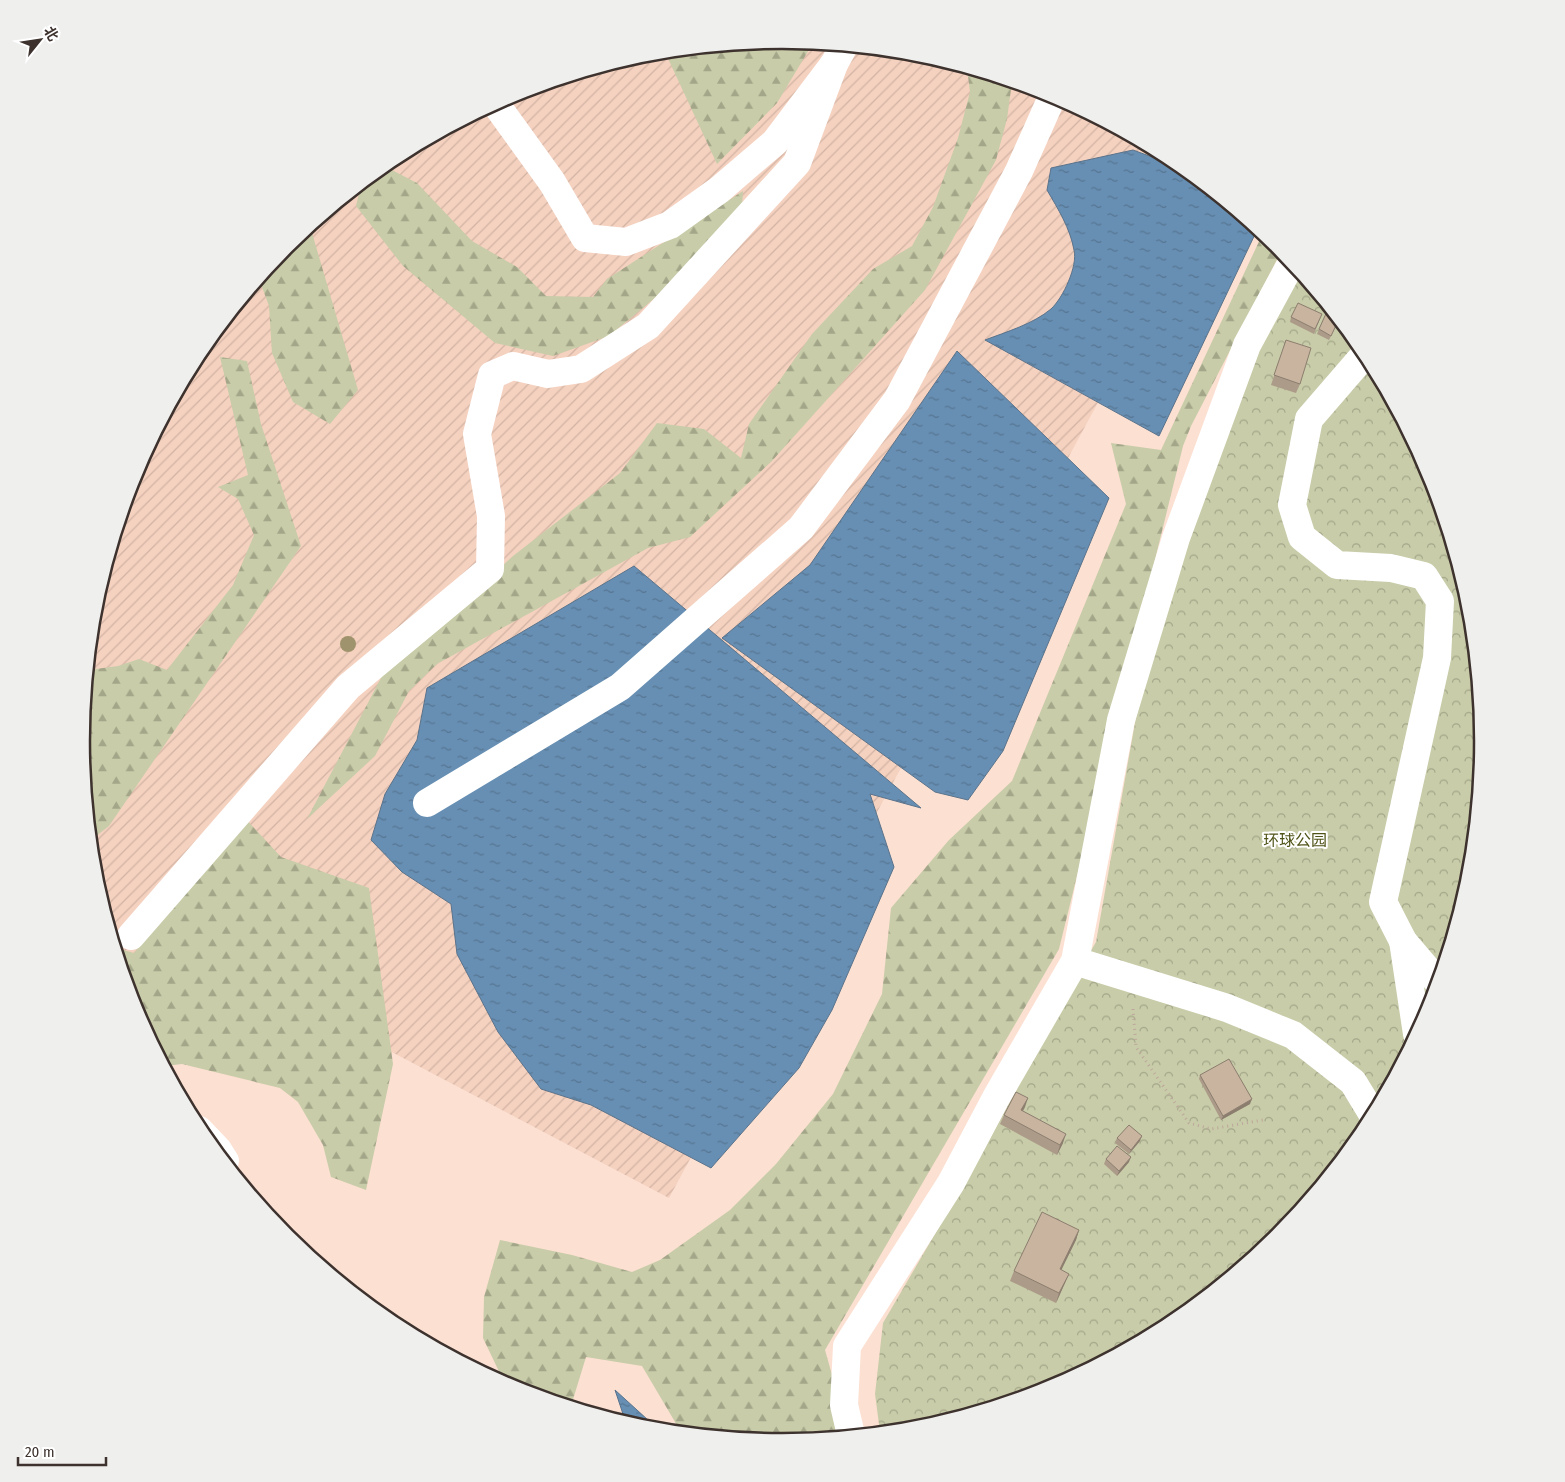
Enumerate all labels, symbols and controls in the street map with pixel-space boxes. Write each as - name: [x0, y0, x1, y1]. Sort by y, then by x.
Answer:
- north arrow: [15, 15, 65, 65]
- text: 北: [40, 23, 62, 44]
- park label: 环球公园: [1263, 831, 1327, 850]
- scale bar: [18, 1434, 105, 1466]
- text: 20 m: [25, 1443, 55, 1461]

